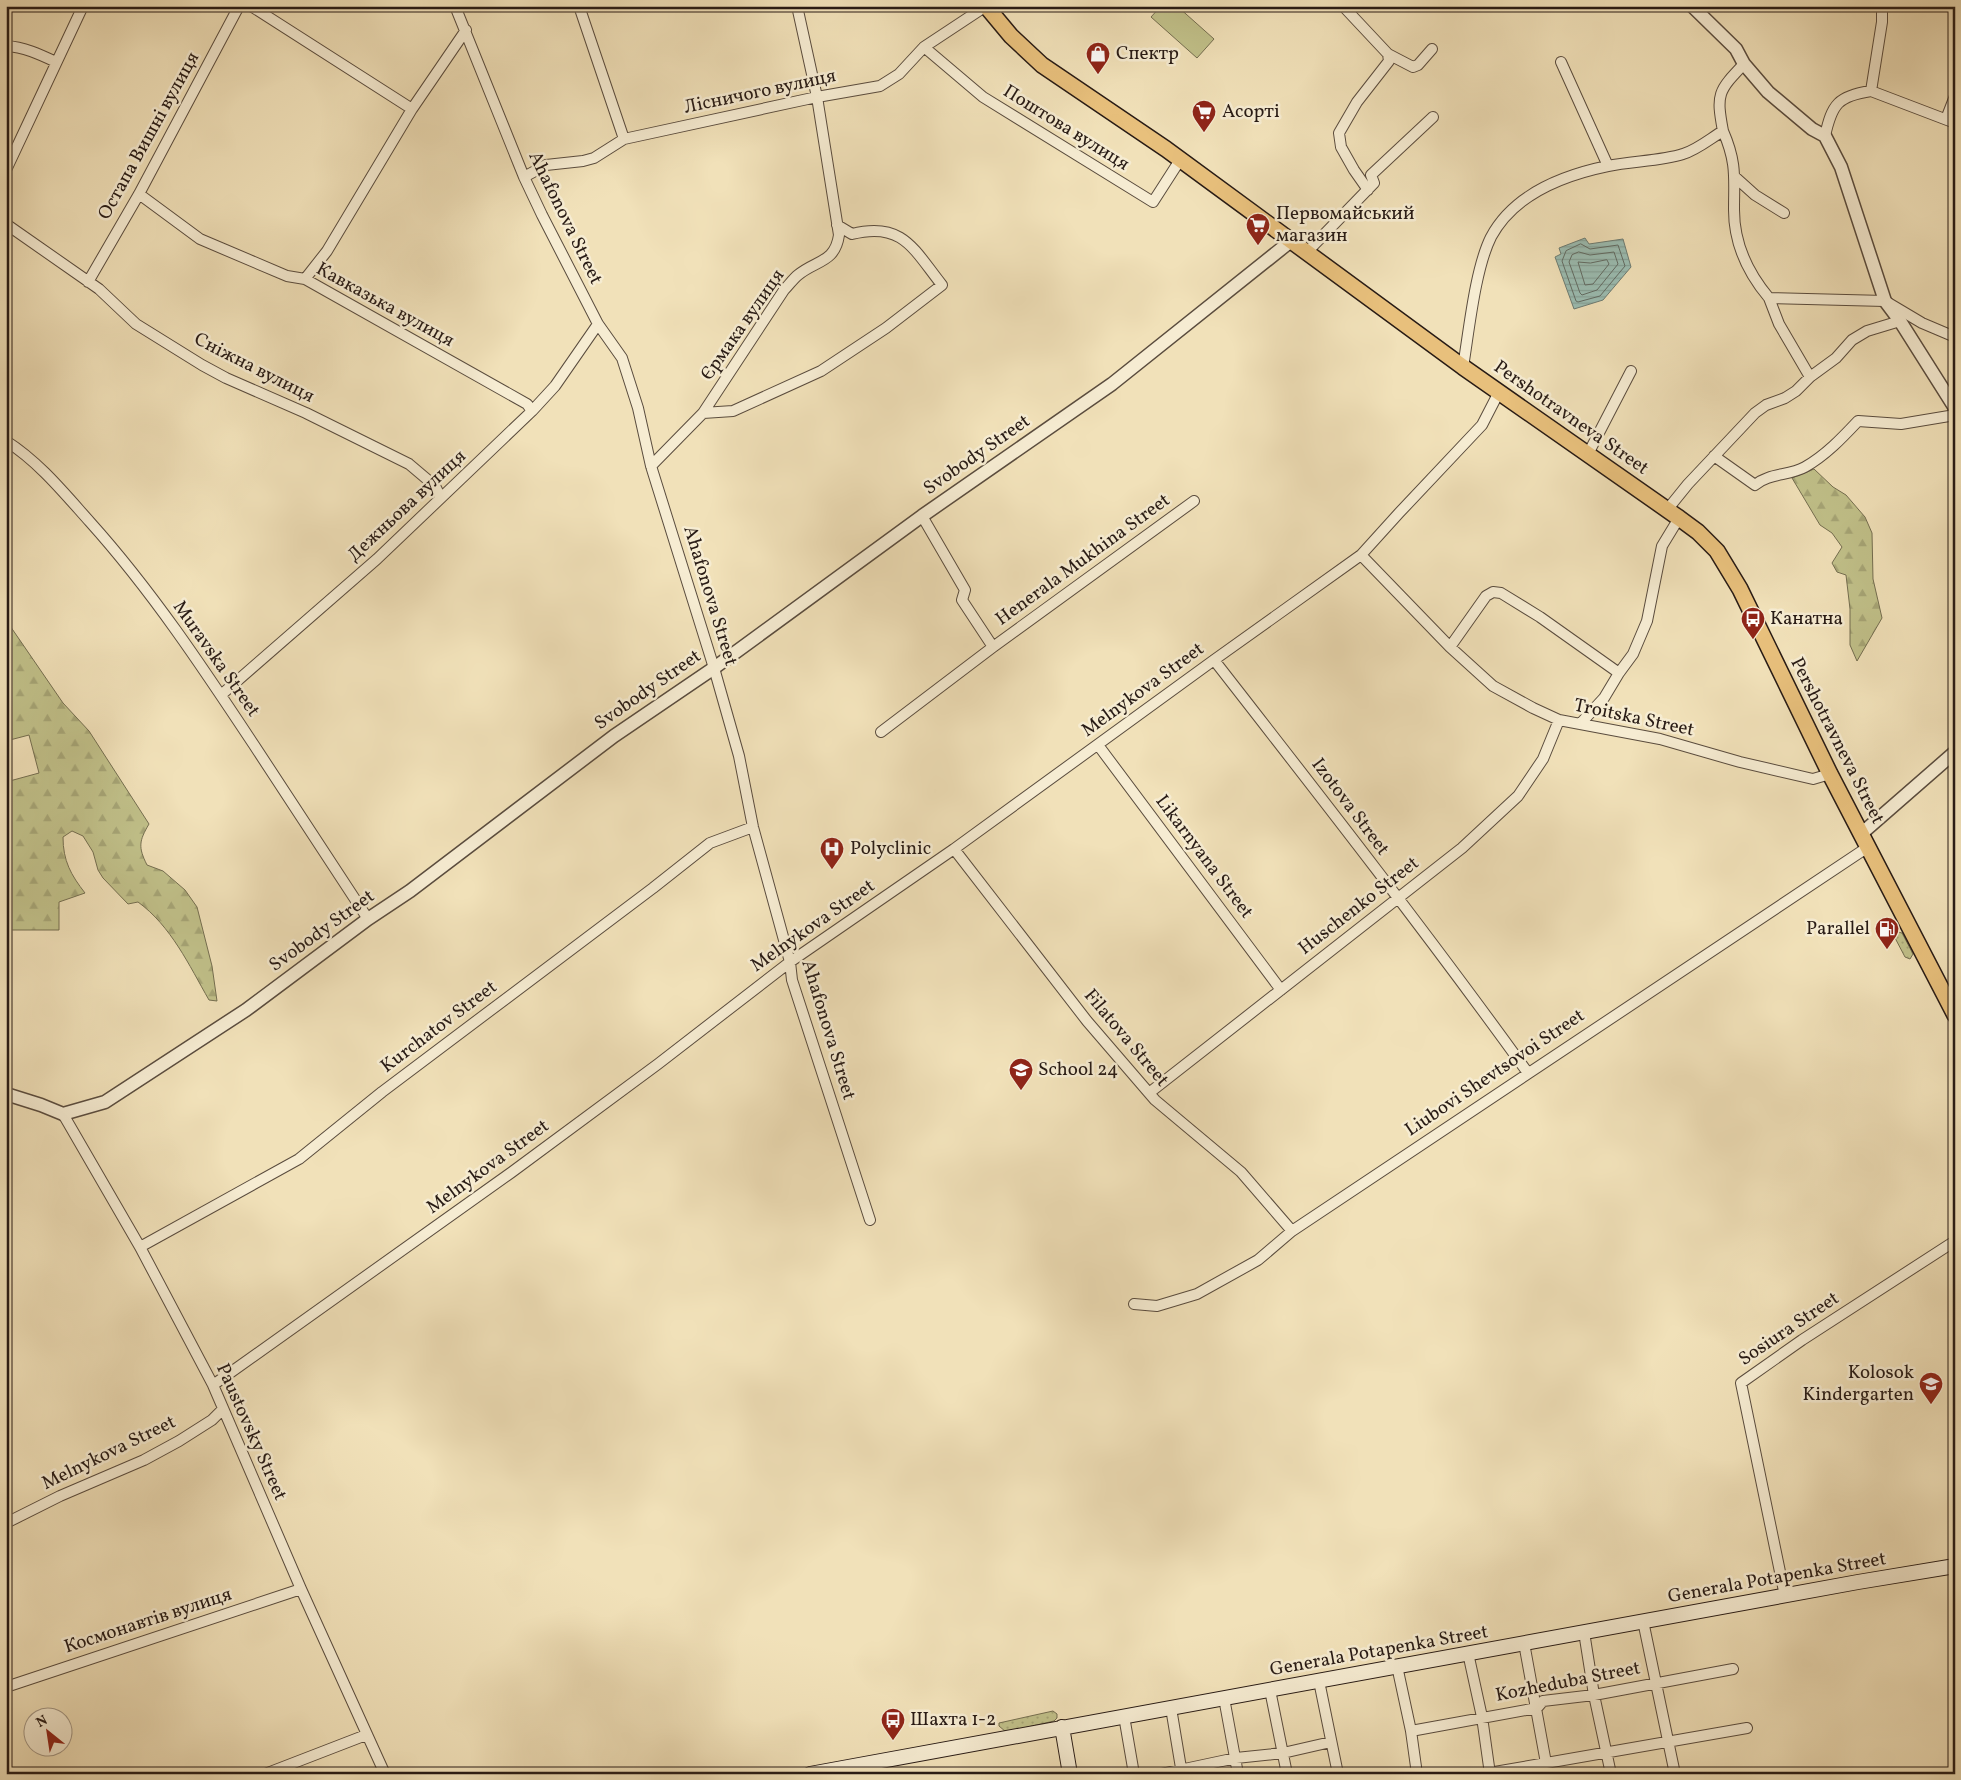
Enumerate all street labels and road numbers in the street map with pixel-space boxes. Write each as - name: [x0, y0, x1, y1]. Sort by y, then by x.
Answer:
- street label: Остапа Вишні вулиця: [92, 47, 206, 225]
- street label: Лісничого вулиця: [682, 63, 838, 121]
- street label: Поштова вулиця: [998, 79, 1134, 177]
- street label: Ahafonova Street: [522, 147, 609, 289]
- street label: Кавказька вулиця: [311, 256, 459, 354]
- street label: Єрмака вулиця: [695, 264, 791, 386]
- street label: Сніжна вулиця: [189, 326, 319, 410]
- street label: Pershotravneva Street: [1488, 355, 1654, 482]
- street label: Svobody Street: [918, 408, 1036, 501]
- street label: Дежньова вулиця: [342, 444, 472, 568]
- street label: Henerala Mukhina Street: [990, 488, 1176, 632]
- street label: Ahafonova Street: [676, 523, 744, 670]
- street label: Muravska Street: [166, 596, 266, 723]
- street label: Melnykova Street: [1076, 636, 1210, 743]
- street label: Svobody Street: [589, 643, 707, 736]
- street label: Pershotravneva Street: [1784, 653, 1890, 829]
- street label: Troitska Street: [1571, 693, 1697, 744]
- street label: Izotova Street: [1305, 753, 1395, 861]
- street label: Likarnyana Street: [1149, 790, 1259, 925]
- street label: Huschenko Street: [1293, 850, 1425, 961]
- street label: Melnykova Street: [746, 873, 880, 979]
- street label: Svobody Street: [264, 884, 380, 978]
- street label: Ahafonova Street: [794, 957, 862, 1104]
- street label: Kurchatov Street: [375, 974, 503, 1079]
- street label: Filatova Street: [1077, 984, 1175, 1093]
- street label: Liubovi Shevtsovoi Street: [1400, 1003, 1590, 1143]
- street label: Melnykova Street: [421, 1113, 555, 1220]
- street label: Sosiura Street: [1734, 1286, 1845, 1372]
- street label: Paustovsky Street: [209, 1359, 293, 1505]
- street label: Melnykova Street: [38, 1409, 181, 1497]
- street label: Generala Potapenka Street: [1666, 1546, 1888, 1610]
- street label: Космонавтів вулиця: [61, 1582, 235, 1660]
- street label: Generala Potapenka Street: [1268, 1619, 1490, 1683]
- street label: Kozheduba Street: [1493, 1655, 1643, 1709]

